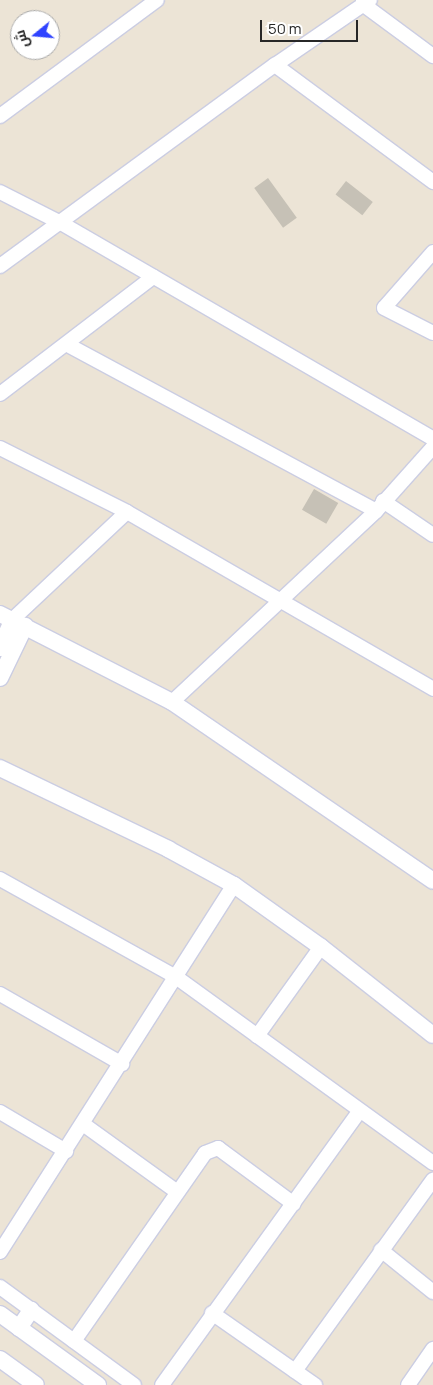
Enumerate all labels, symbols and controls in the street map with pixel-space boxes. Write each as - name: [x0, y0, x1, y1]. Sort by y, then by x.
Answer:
- north arrow: [10, 10, 60, 60]
- scale bar: [263, 10, 360, 42]
- text: 50 m: [268, 18, 302, 39]
- text: ش: [9, 28, 33, 51]

